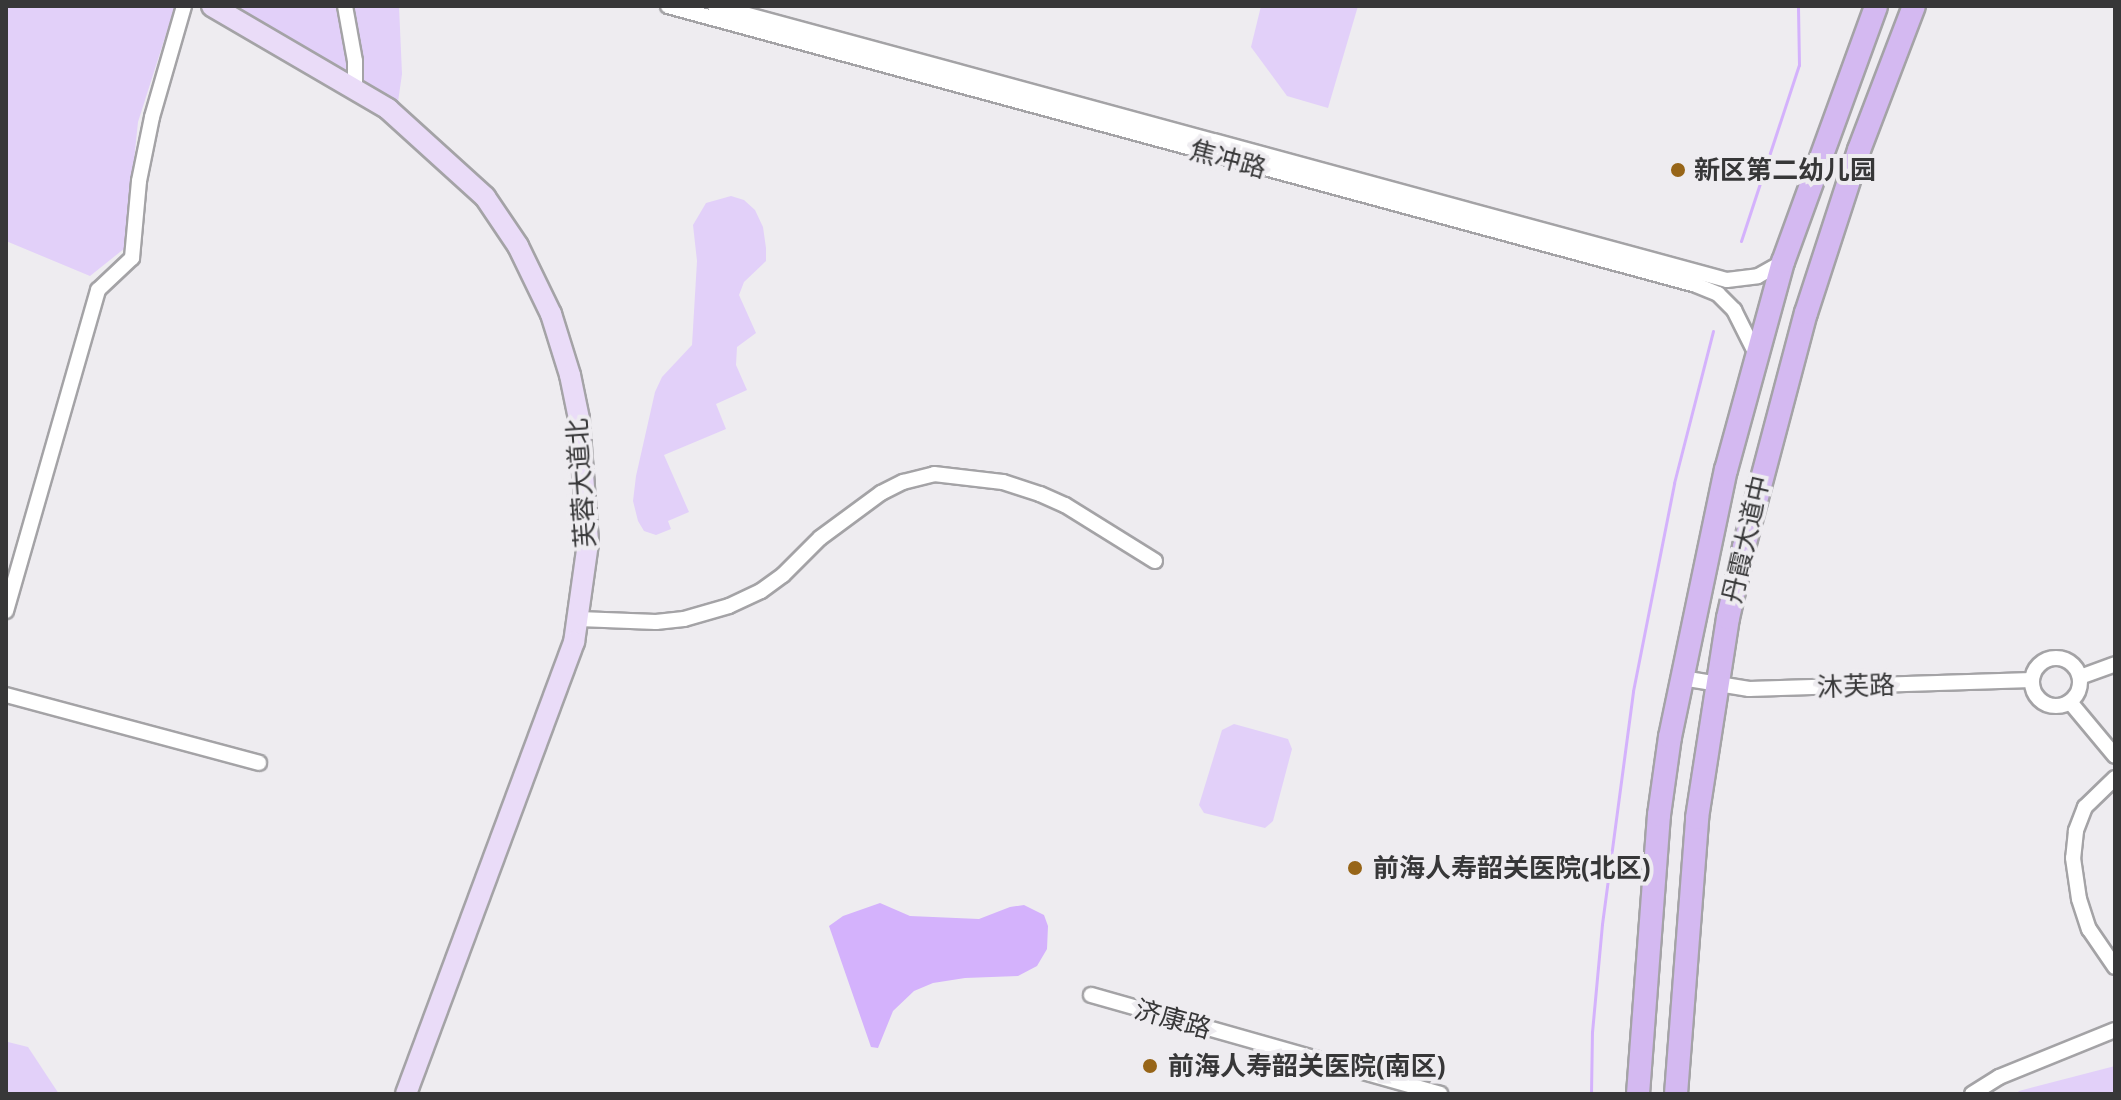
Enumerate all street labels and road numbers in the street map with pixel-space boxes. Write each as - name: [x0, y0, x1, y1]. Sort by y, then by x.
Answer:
- street label: 焦冲路: [1186, 134, 1270, 184]
- street label: 芙蓉大道北: [561, 417, 601, 549]
- street label: 丹霞大道中: [1716, 472, 1776, 606]
- street label: 沐芙路: [1816, 669, 1896, 703]
- street label: 济康路: [1131, 993, 1215, 1045]

